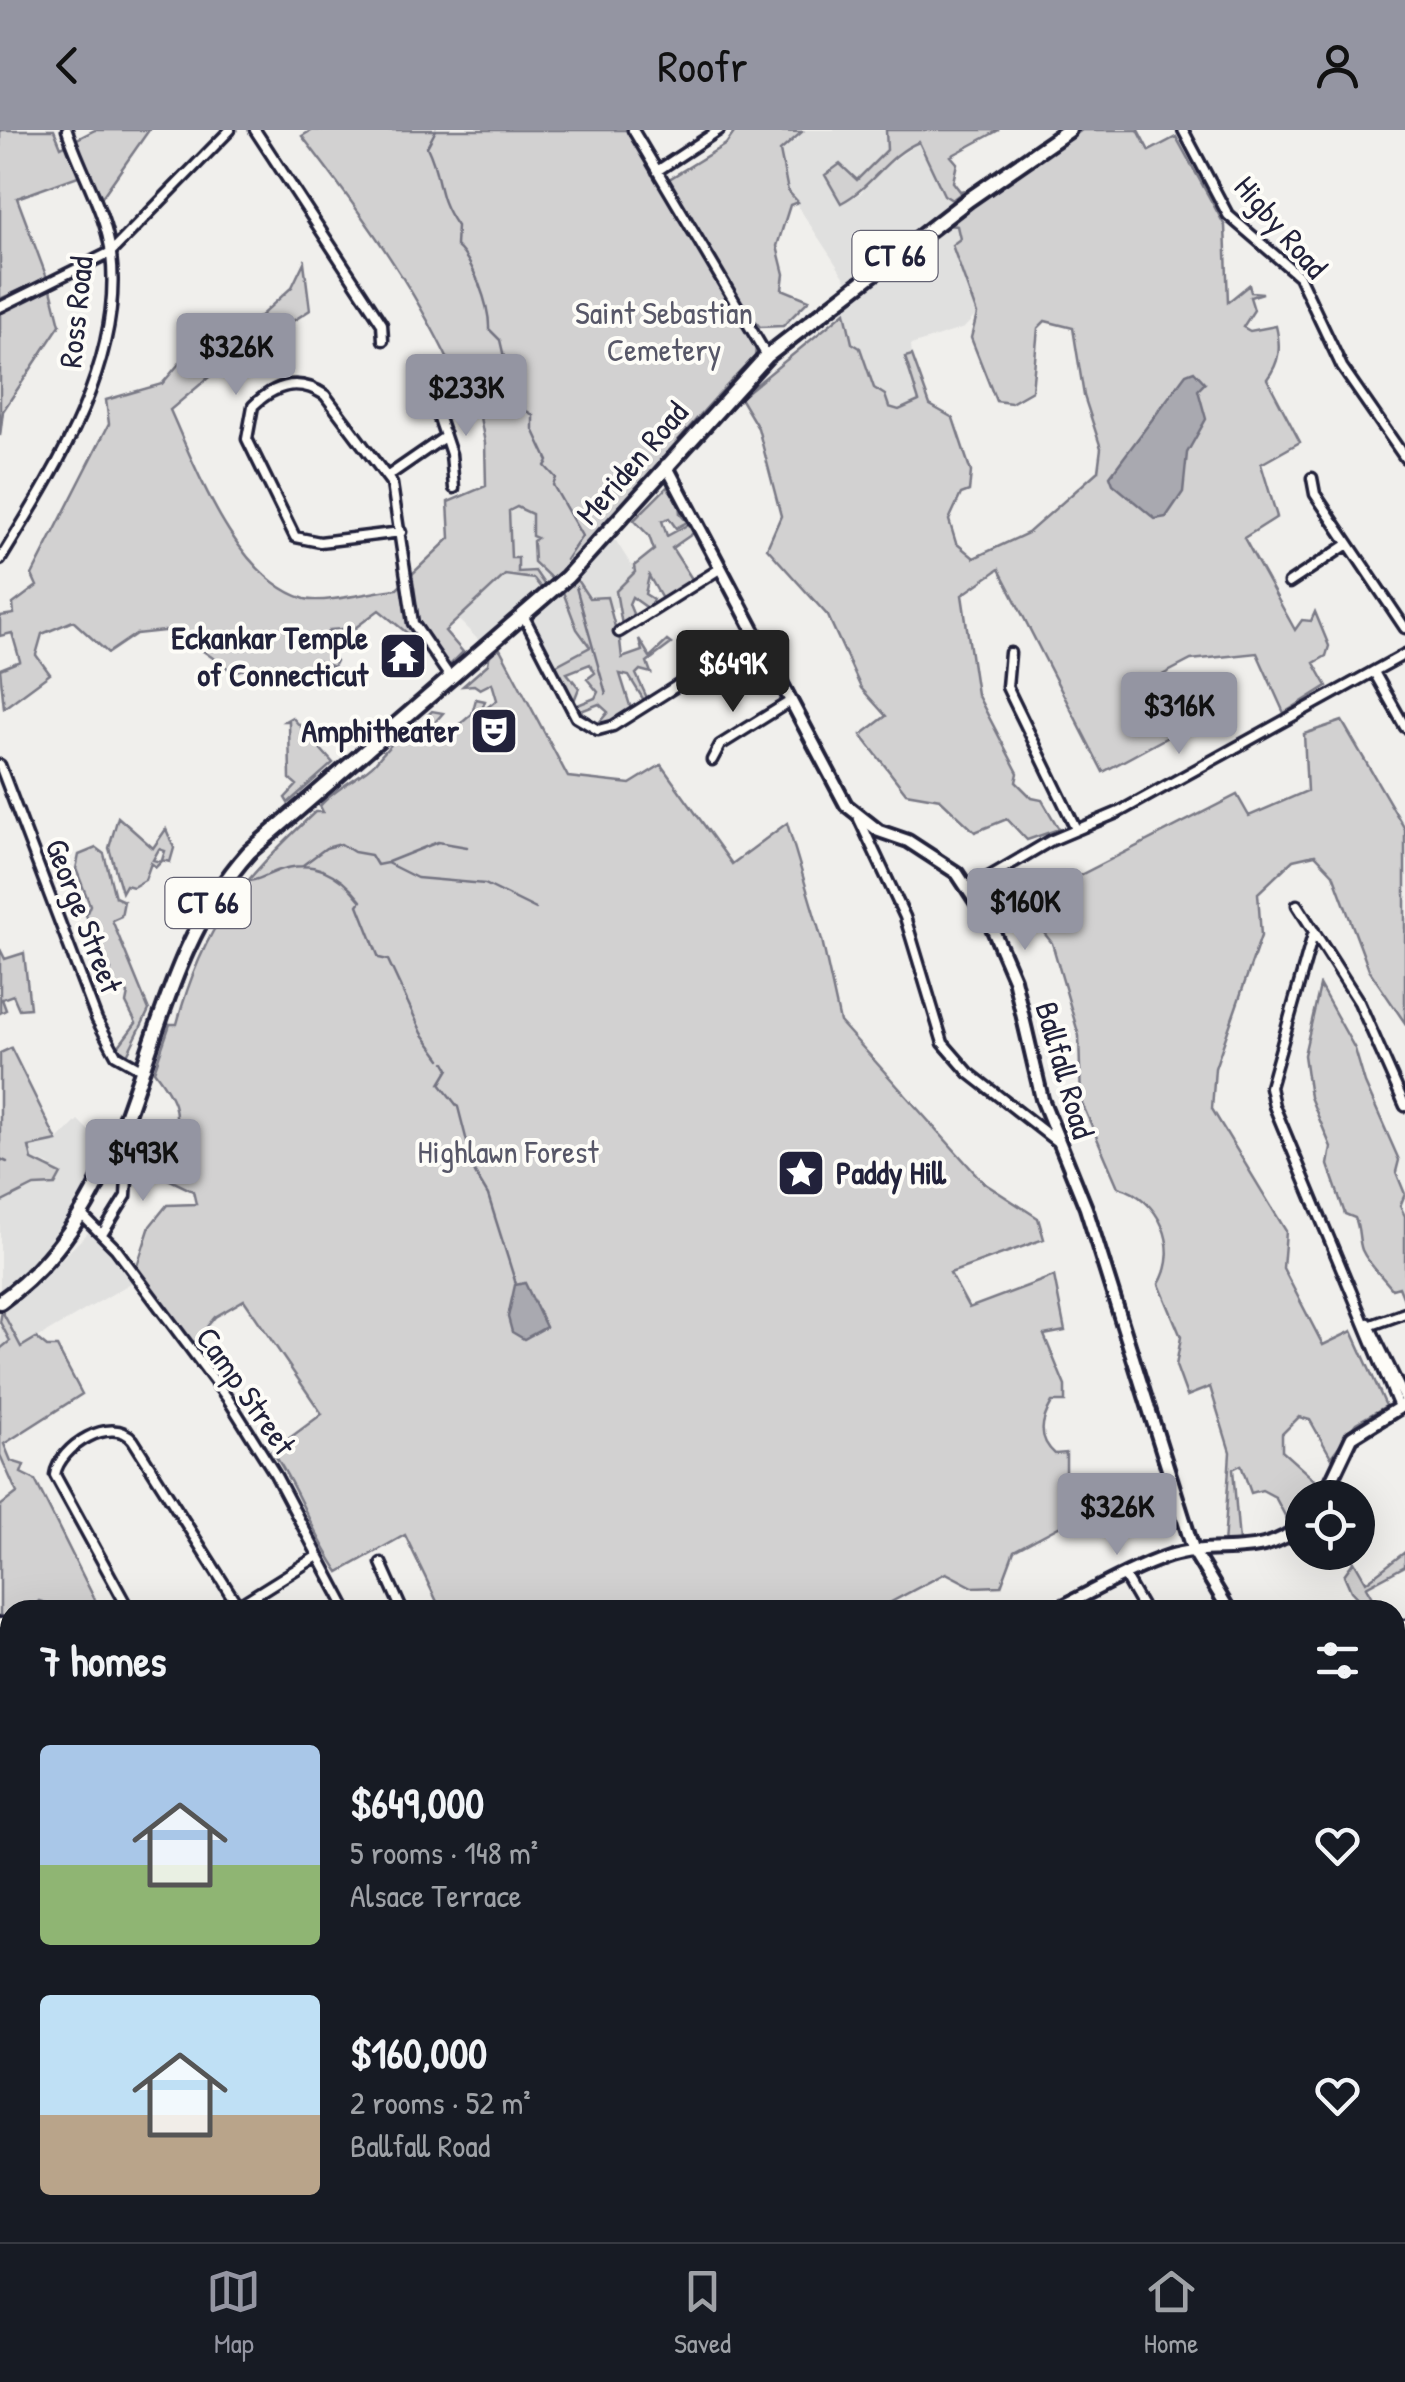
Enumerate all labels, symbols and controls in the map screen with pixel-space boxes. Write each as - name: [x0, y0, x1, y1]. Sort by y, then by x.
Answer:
- text: Roofr: [657, 35, 748, 96]
- icon: back: [40, 38, 95, 93]
- icon: person: [1310, 38, 1365, 93]
- street label: Higby Road: [1225, 166, 1338, 287]
- road number: CT 66: [852, 231, 938, 281]
- street label: Ross Road: [48, 254, 103, 370]
- park label: Saint Sebastian Cemetery: [575, 291, 753, 371]
- pin: $326K: [166, 313, 306, 398]
- text: $326K: [198, 324, 274, 367]
- pin: $233K: [396, 354, 536, 439]
- text: $233K: [428, 365, 504, 408]
- street label: Meriden Road: [566, 392, 697, 534]
- place label: Eckankar Temple of Connecticut: [171, 616, 369, 696]
- temple icon: Eckankar Temple of Connecticut: [377, 630, 429, 682]
- pin: $649K: [663, 630, 803, 715]
- text: $649K: [698, 641, 768, 684]
- pin: $316K: [1109, 672, 1249, 757]
- text: $316K: [1143, 683, 1215, 726]
- theatre icon: Amphitheater: [468, 705, 520, 757]
- place label: Amphitheater: [302, 709, 460, 753]
- street label: George Street: [35, 832, 134, 1000]
- pin: $160K: [955, 868, 1095, 953]
- road number: CT 66: [166, 878, 250, 928]
- text: $160K: [989, 879, 1061, 922]
- street label: Ballfall Road: [1025, 997, 1105, 1143]
- pin: $493K: [73, 1119, 213, 1204]
- text: $493K: [107, 1130, 179, 1173]
- park label: Highlawn Forest: [418, 1130, 599, 1173]
- place icon: Paddy Hill: [775, 1147, 827, 1199]
- place label: Paddy Hill: [836, 1151, 947, 1195]
- street label: Camp Street: [187, 1318, 307, 1464]
- pin: $326K: [1047, 1473, 1187, 1558]
- map controls: [1285, 1480, 1375, 1570]
- button: locate: [1285, 1480, 1375, 1570]
- text: $326K: [1079, 1484, 1155, 1527]
- text: 7 homes: [40, 1632, 166, 1689]
- icon: filters: [1310, 1633, 1365, 1688]
- text: $649,000: [350, 1774, 484, 1831]
- icon: home: [120, 1785, 240, 1905]
- icon: heart: [1310, 1818, 1365, 1873]
- text: 5 rooms · 148 m²: [350, 1831, 538, 1874]
- text: Alsace Terrace: [350, 1874, 522, 1917]
- text: $160,000: [350, 2024, 487, 2081]
- icon: home: [120, 2035, 240, 2155]
- icon: heart: [1310, 2068, 1365, 2123]
- text: 2 rooms · 52 m²: [350, 2081, 531, 2124]
- text: Ballfall Road: [350, 2124, 490, 2167]
- tab: Map: [206, 2264, 261, 2362]
- tab: Saved: [674, 2264, 731, 2362]
- tab: Home: [1144, 2264, 1199, 2362]

